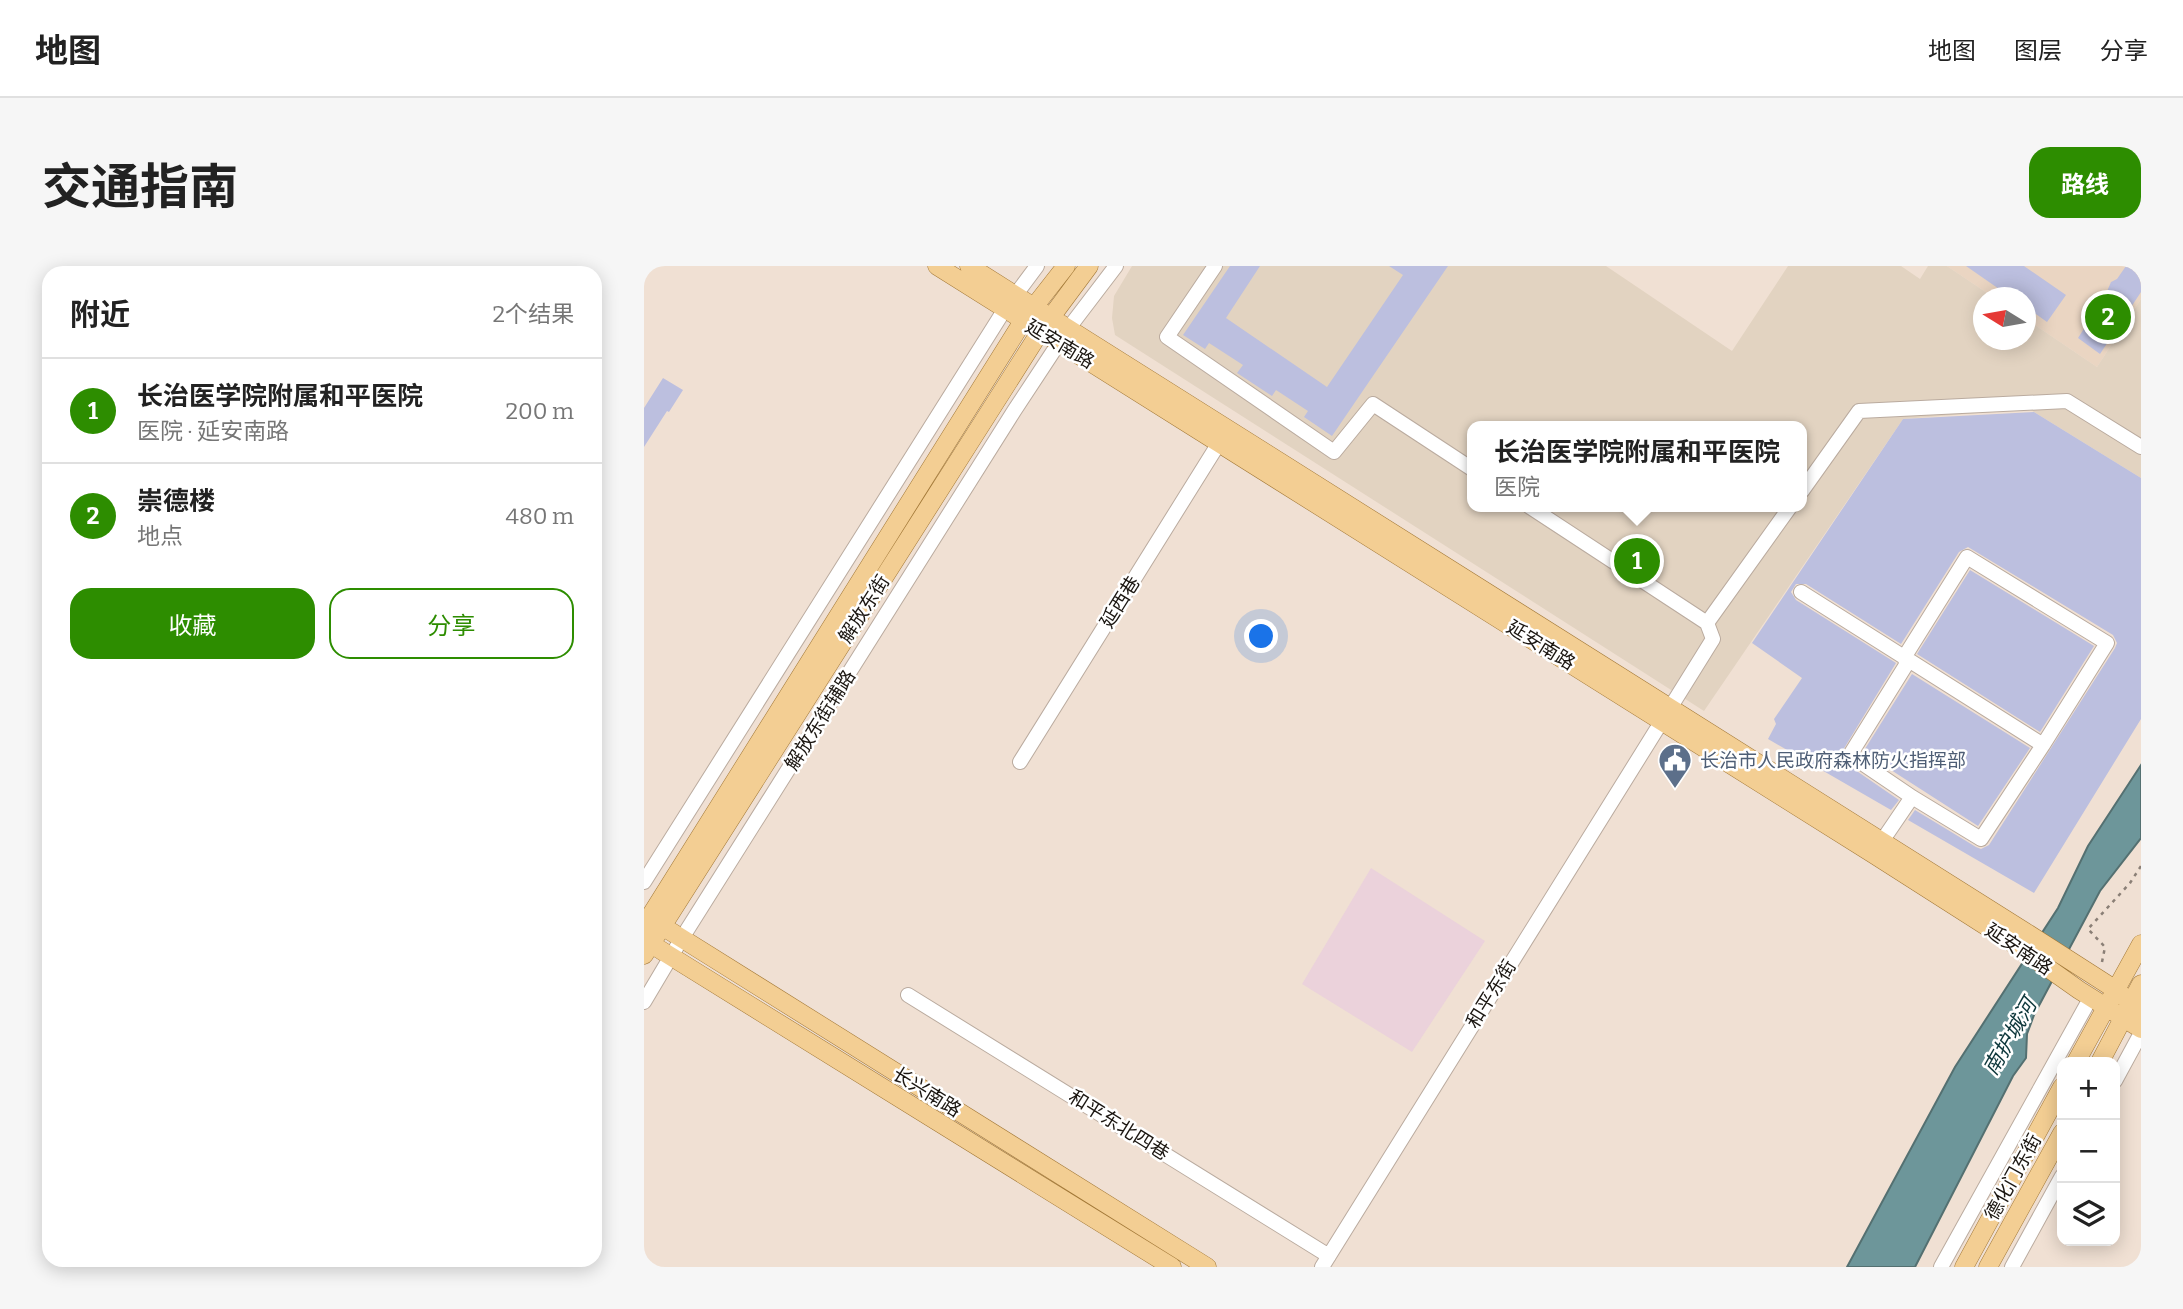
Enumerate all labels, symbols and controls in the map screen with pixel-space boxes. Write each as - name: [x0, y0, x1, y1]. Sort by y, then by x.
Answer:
- text: 地图: [35, 31, 101, 71]
- text: 地图: [1928, 37, 1976, 65]
- text: 图层: [2014, 37, 2062, 65]
- text: 分享: [2100, 37, 2148, 65]
- button: 路线: [2029, 147, 2141, 218]
- text: 交通指南: [42, 158, 238, 217]
- north arrow: [1973, 287, 2036, 350]
- pin: 2: [2085, 291, 2131, 343]
- text: 附近: [70, 297, 130, 333]
- text: 2个结果: [492, 300, 574, 328]
- street label: 延安南路: [1021, 315, 1099, 373]
- text: 长治医学院附属和平医院: [137, 381, 423, 412]
- text: 1: [88, 397, 98, 425]
- text: 200 m: [505, 397, 574, 425]
- text: 医院 · 延安南路: [137, 417, 289, 445]
- popup: [1467, 421, 1807, 512]
- text: 长治医学院附属和平医院: [1494, 437, 1780, 468]
- text: 医院: [1494, 473, 1540, 501]
- text: 崇德楼: [137, 486, 215, 517]
- text: 2: [87, 502, 99, 530]
- text: 480 m: [505, 502, 574, 530]
- text: 地点: [137, 522, 183, 550]
- pin: 1: [1614, 535, 1660, 587]
- street label: 解放东街: [834, 571, 894, 647]
- street label: 延西巷: [1095, 572, 1145, 632]
- button: 收藏: [70, 588, 315, 659]
- button: 分享: [329, 588, 574, 659]
- street label: 延安南路: [1503, 615, 1579, 675]
- your location: [1244, 619, 1278, 653]
- street label: 解放东街辅路: [780, 666, 860, 774]
- public building icon: 长治市人民政府森林防火指挥部: [1656, 741, 1694, 790]
- place label: 长治市人民政府森林防火指挥部: [1700, 749, 1966, 772]
- street label: 延安南路: [1981, 918, 2057, 980]
- street label: 和平东街: [1461, 956, 1521, 1032]
- water label: 南护城河: [1978, 991, 2044, 1080]
- map controls: [2057, 1057, 2120, 1246]
- button: +: [2057, 1057, 2120, 1120]
- street label: 长兴南路: [889, 1062, 965, 1122]
- street label: 和平东北四巷: [1065, 1085, 1173, 1165]
- button: −: [2057, 1120, 2120, 1183]
- street label: 德化门东街: [1980, 1130, 2046, 1224]
- button: layers: [2057, 1183, 2120, 1246]

